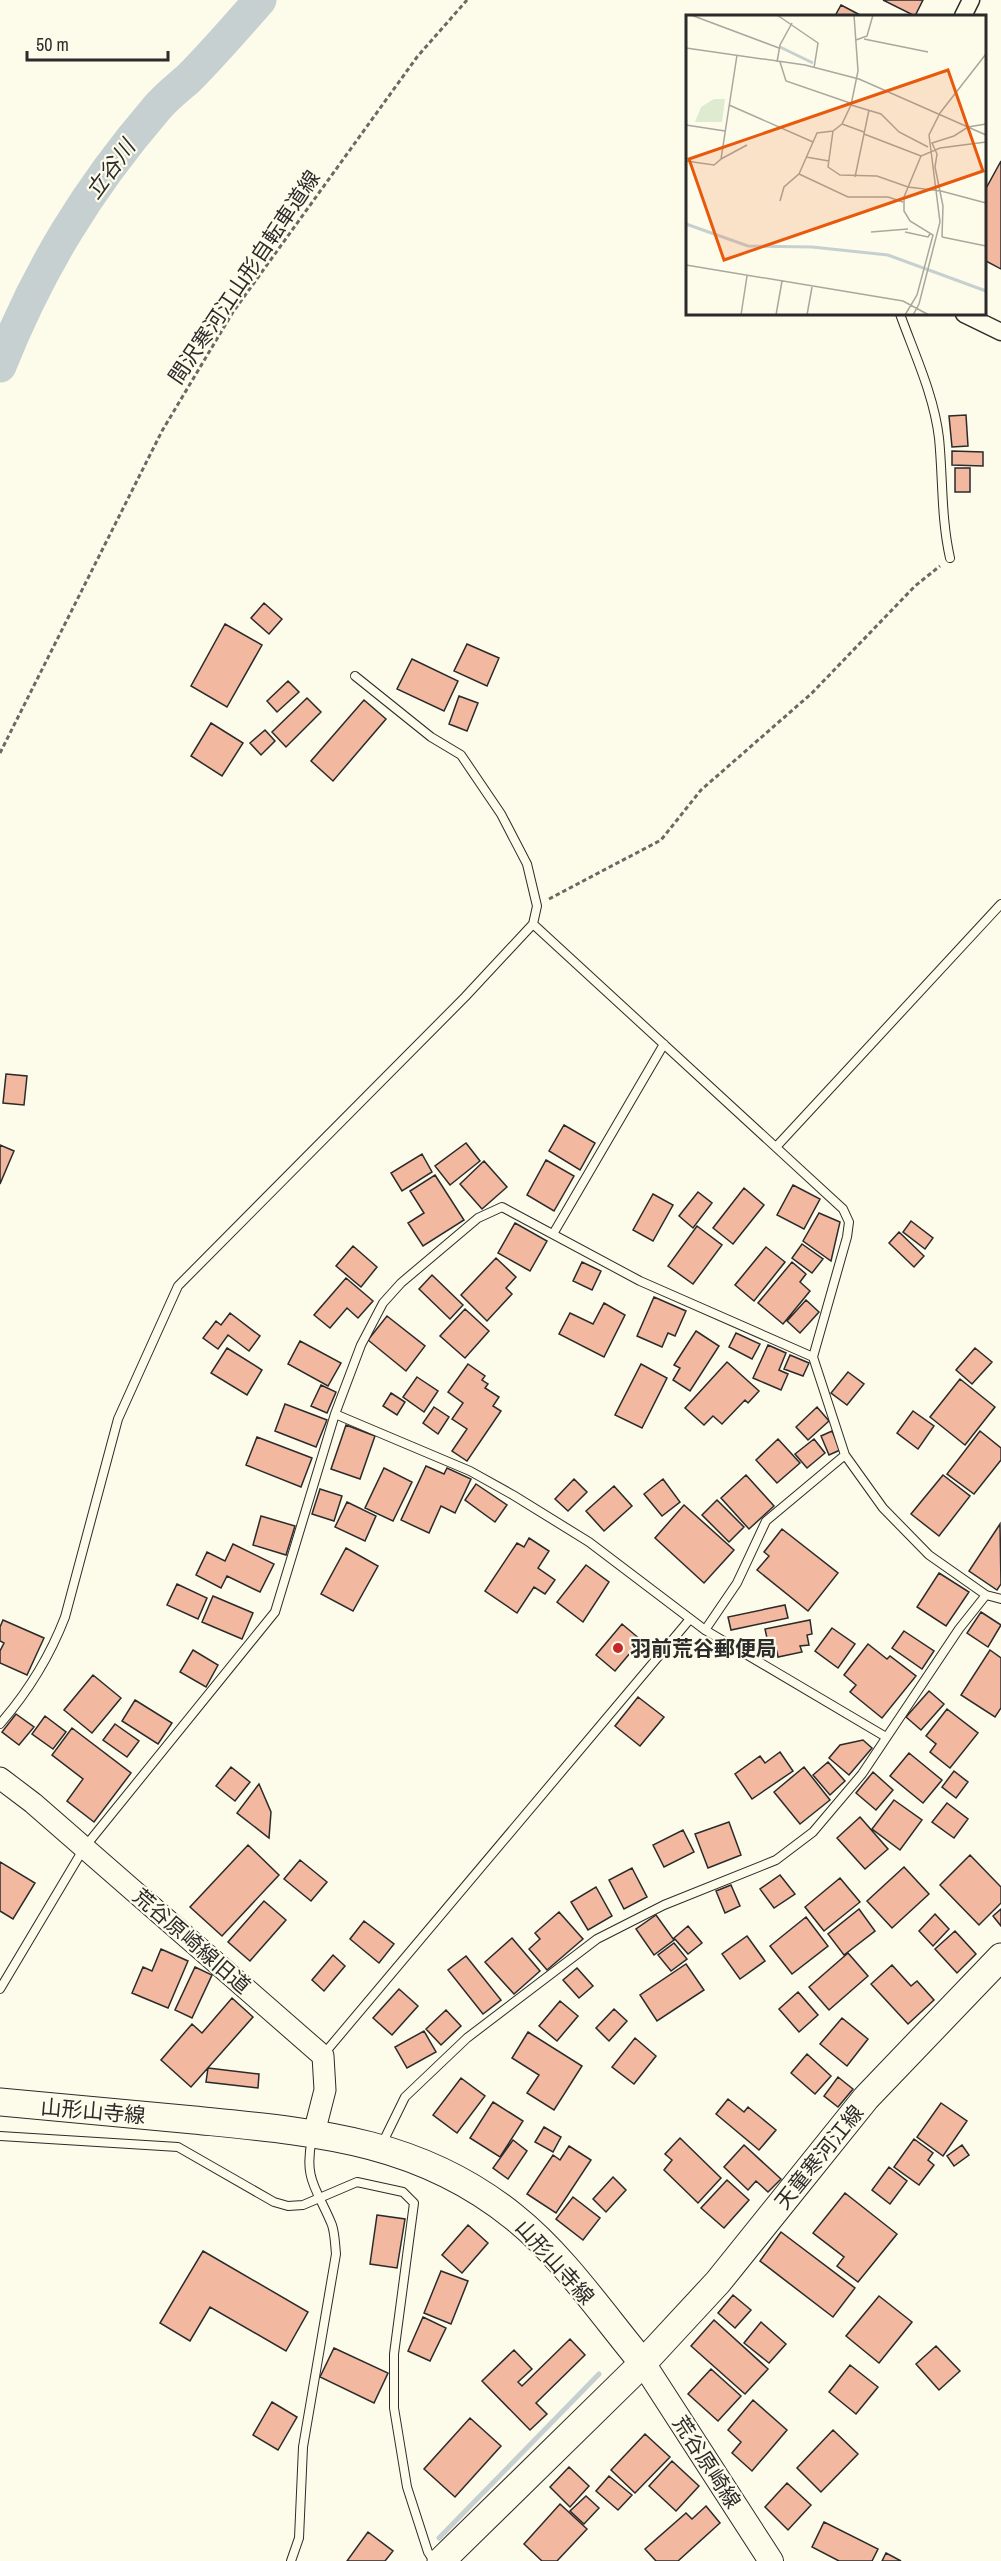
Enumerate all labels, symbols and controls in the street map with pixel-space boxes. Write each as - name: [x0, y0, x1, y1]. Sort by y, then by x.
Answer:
- inset map: [686, 15, 986, 315]
- scale bar: [27, 24, 168, 62]
- text: 50 m: [36, 32, 69, 57]
- water label: 立谷川: [78, 132, 143, 205]
- street label: 間沢寒河江山形自転車道線: [162, 164, 326, 390]
- place label: 羽前荒谷郵便局: [630, 1634, 777, 1663]
- marker: 羽前荒谷郵便局: [611, 1641, 625, 1655]
- street label: 荒谷原崎線旧道: [127, 1882, 257, 2000]
- street label: 山形山寺線: [39, 2092, 147, 2130]
- street label: 天童寒河江線: [768, 2099, 870, 2215]
- street label: 山形山寺線: [509, 2213, 601, 2311]
- street label: 荒谷原崎線: [666, 2410, 748, 2514]

